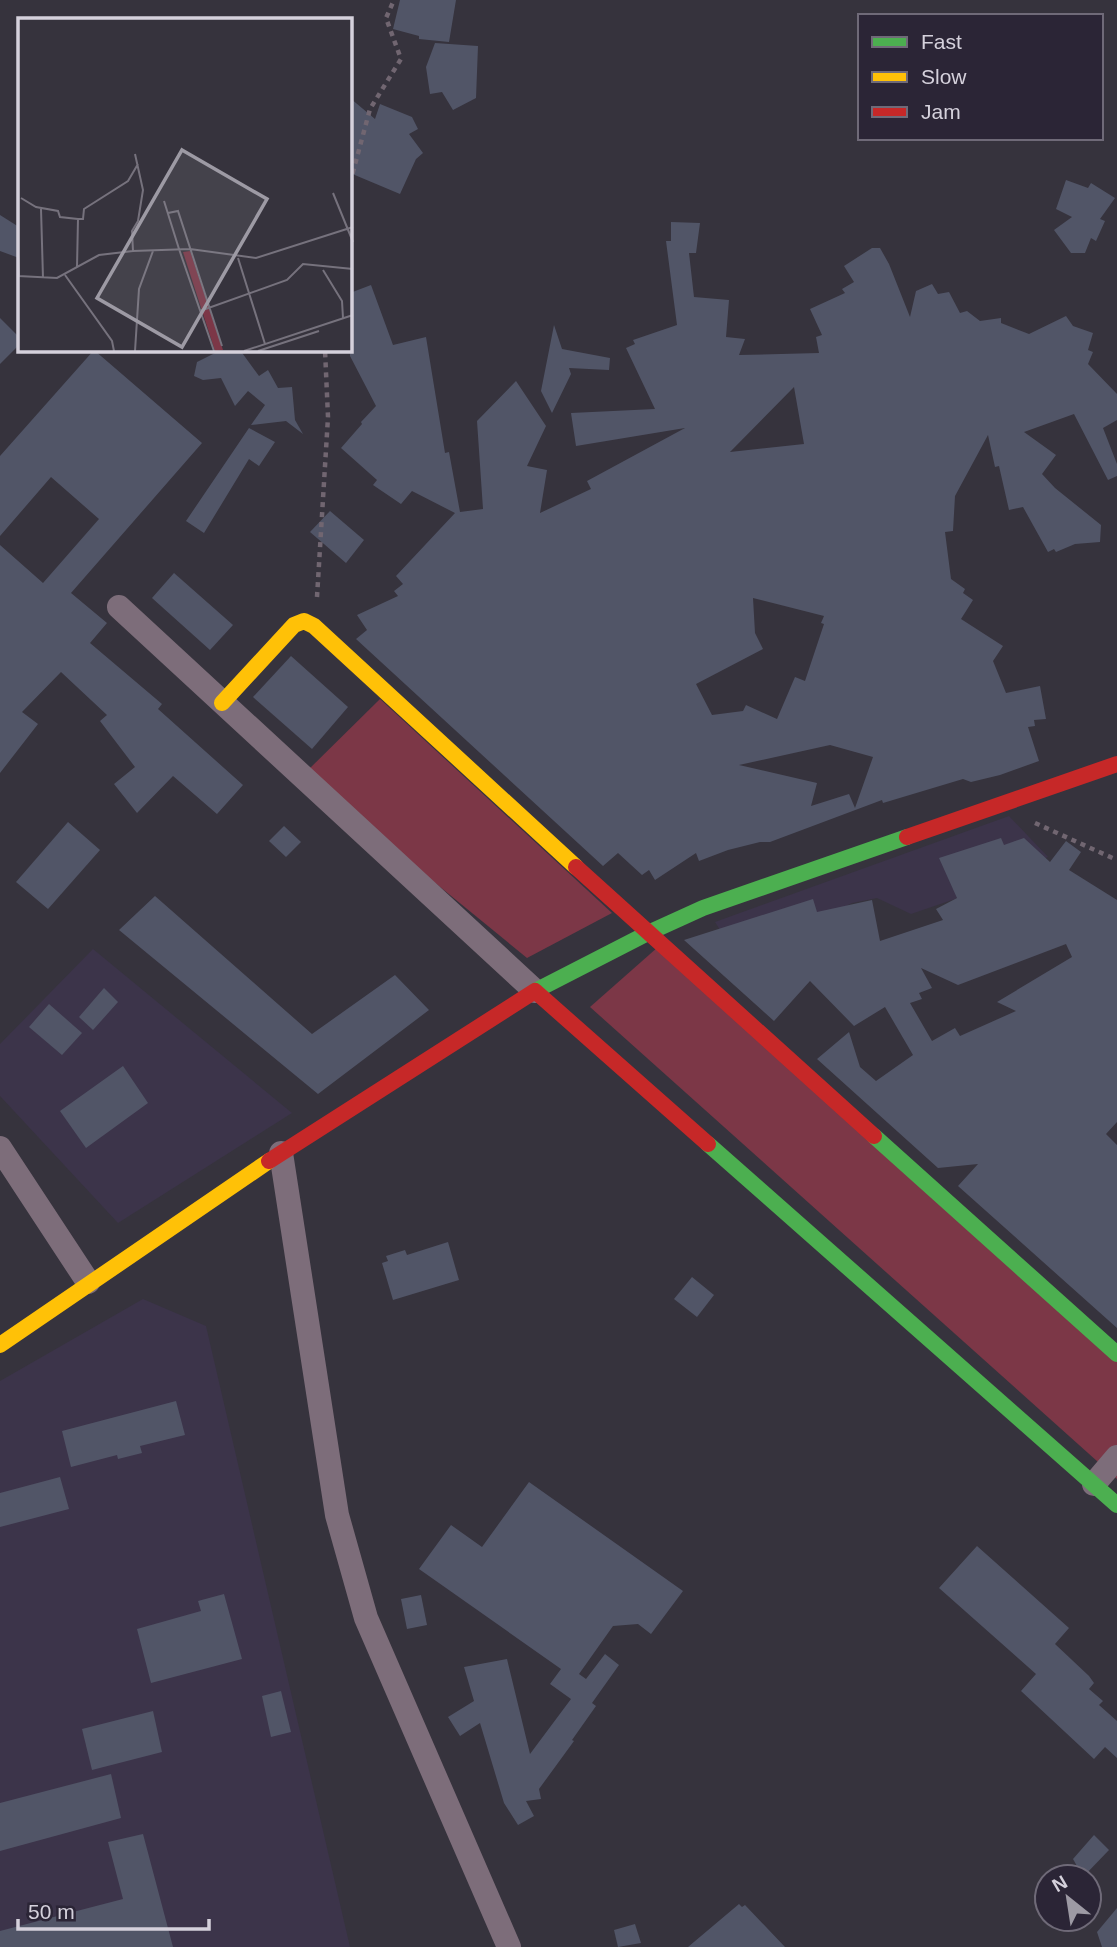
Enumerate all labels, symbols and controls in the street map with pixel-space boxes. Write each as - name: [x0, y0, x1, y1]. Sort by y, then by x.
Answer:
- legend: [858, 14, 1103, 140]
- inset map: [18, 18, 352, 352]
- text: Fast: [921, 30, 962, 53]
- text: Slow: [921, 65, 967, 88]
- text: Jam: [921, 100, 961, 123]
- north arrow: [1033, 1863, 1103, 1933]
- text: N: [1049, 1871, 1071, 1896]
- scale bar: [18, 1888, 208, 1932]
- text: 50 m: [28, 1900, 75, 1923]

